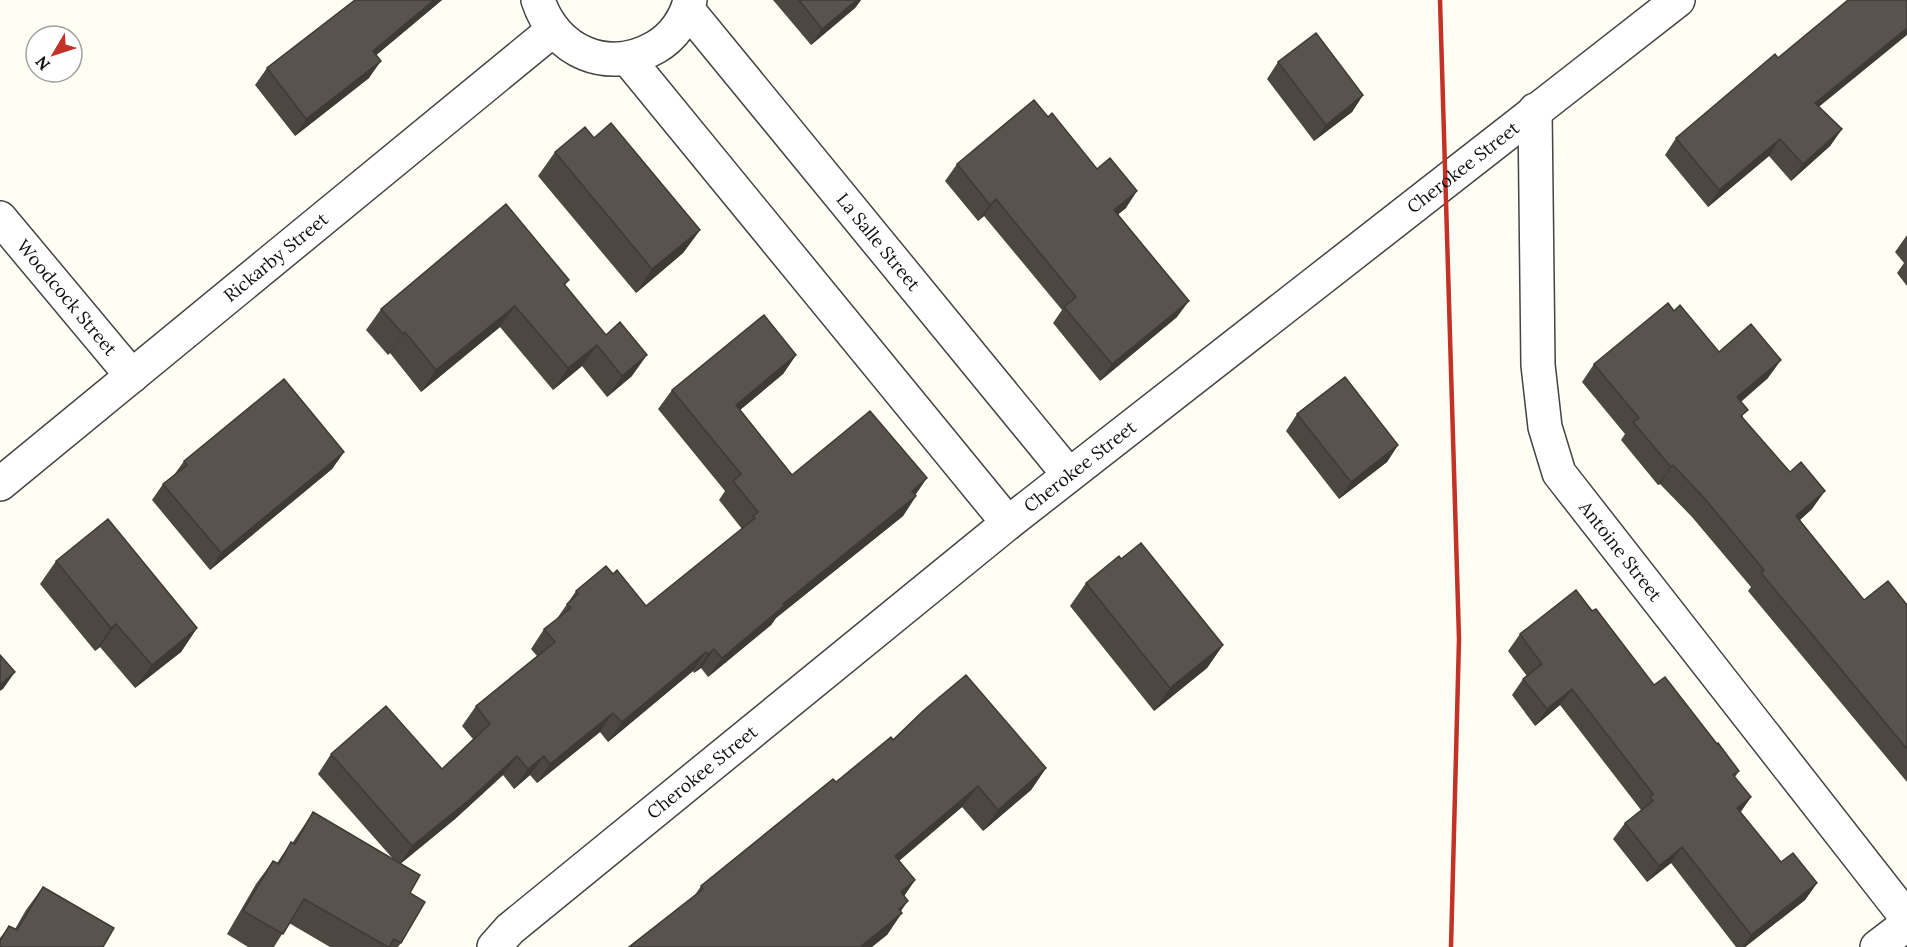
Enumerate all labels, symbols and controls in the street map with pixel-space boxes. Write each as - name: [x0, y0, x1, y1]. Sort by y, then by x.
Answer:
- north arrow: [24, 24, 84, 84]
- text: N: [31, 52, 54, 75]
- street label: Cherokee Street: [1402, 116, 1524, 218]
- street label: La Salle Street: [832, 188, 925, 295]
- street label: Rickarby Street: [219, 207, 333, 307]
- street label: Woodcock Street: [12, 235, 122, 360]
- street label: Cherokee Street: [1019, 415, 1140, 517]
- street label: Antoine Street: [1574, 496, 1667, 606]
- street label: Cherokee Street: [642, 720, 762, 824]

